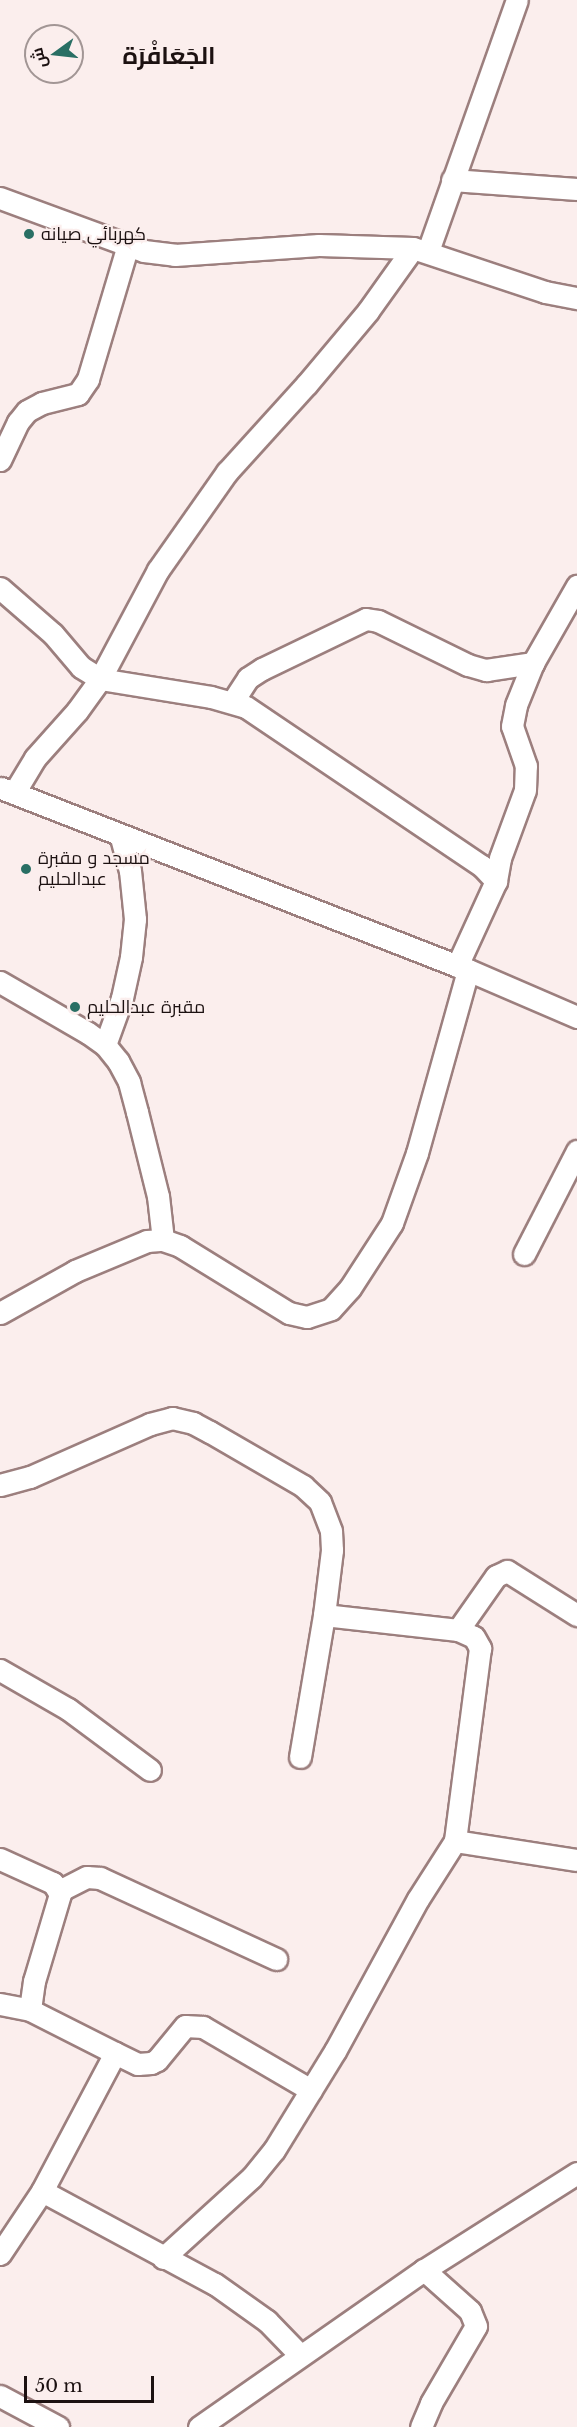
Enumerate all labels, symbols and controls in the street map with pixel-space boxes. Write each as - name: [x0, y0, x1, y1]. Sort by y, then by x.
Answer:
- north arrow: [24, 24, 84, 84]
- district label: الجَعَافْرَة: [122, 42, 216, 70]
- text: ش: [26, 46, 51, 71]
- place label: كهربائي صيانه: [41, 223, 146, 245]
- marker: كهربائي صيانه: [22, 227, 36, 241]
- place label: مسجد و مقبرة عبدالحليم: [38, 848, 150, 890]
- marker: مسجد و مقبرة عبدالحليم: [19, 862, 33, 876]
- place label: مقبرة عبدالحليم: [87, 996, 205, 1018]
- marker: مقبرة عبدالحليم: [68, 1000, 82, 1014]
- scale bar: [27, 2364, 158, 2402]
- text: 50 m: [35, 2375, 83, 2397]

